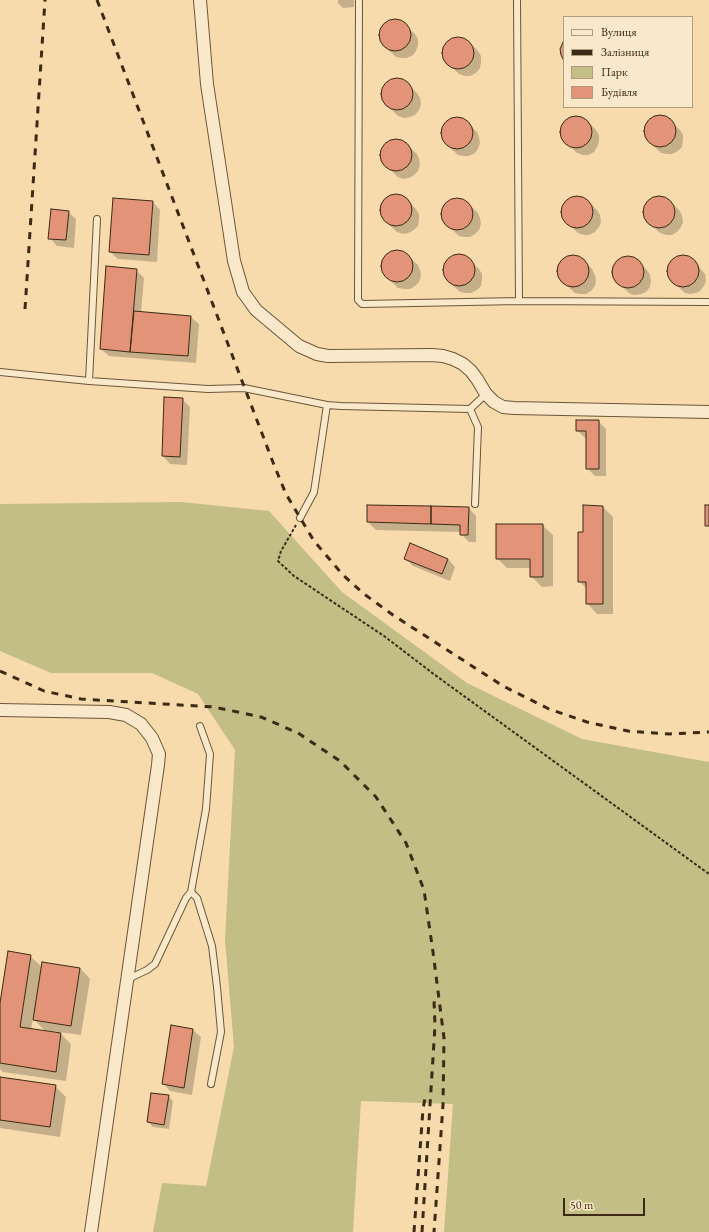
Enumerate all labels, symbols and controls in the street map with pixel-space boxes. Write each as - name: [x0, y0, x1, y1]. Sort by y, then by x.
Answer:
- legend: [563, 16, 693, 108]
- text: Вулиця: [601, 24, 637, 40]
- text: Залізниця: [601, 44, 649, 60]
- text: Парк: [601, 64, 628, 80]
- text: Будівля: [601, 84, 637, 100]
- scale bar: [565, 1190, 647, 1216]
- text: 50 m: [570, 1197, 593, 1213]

